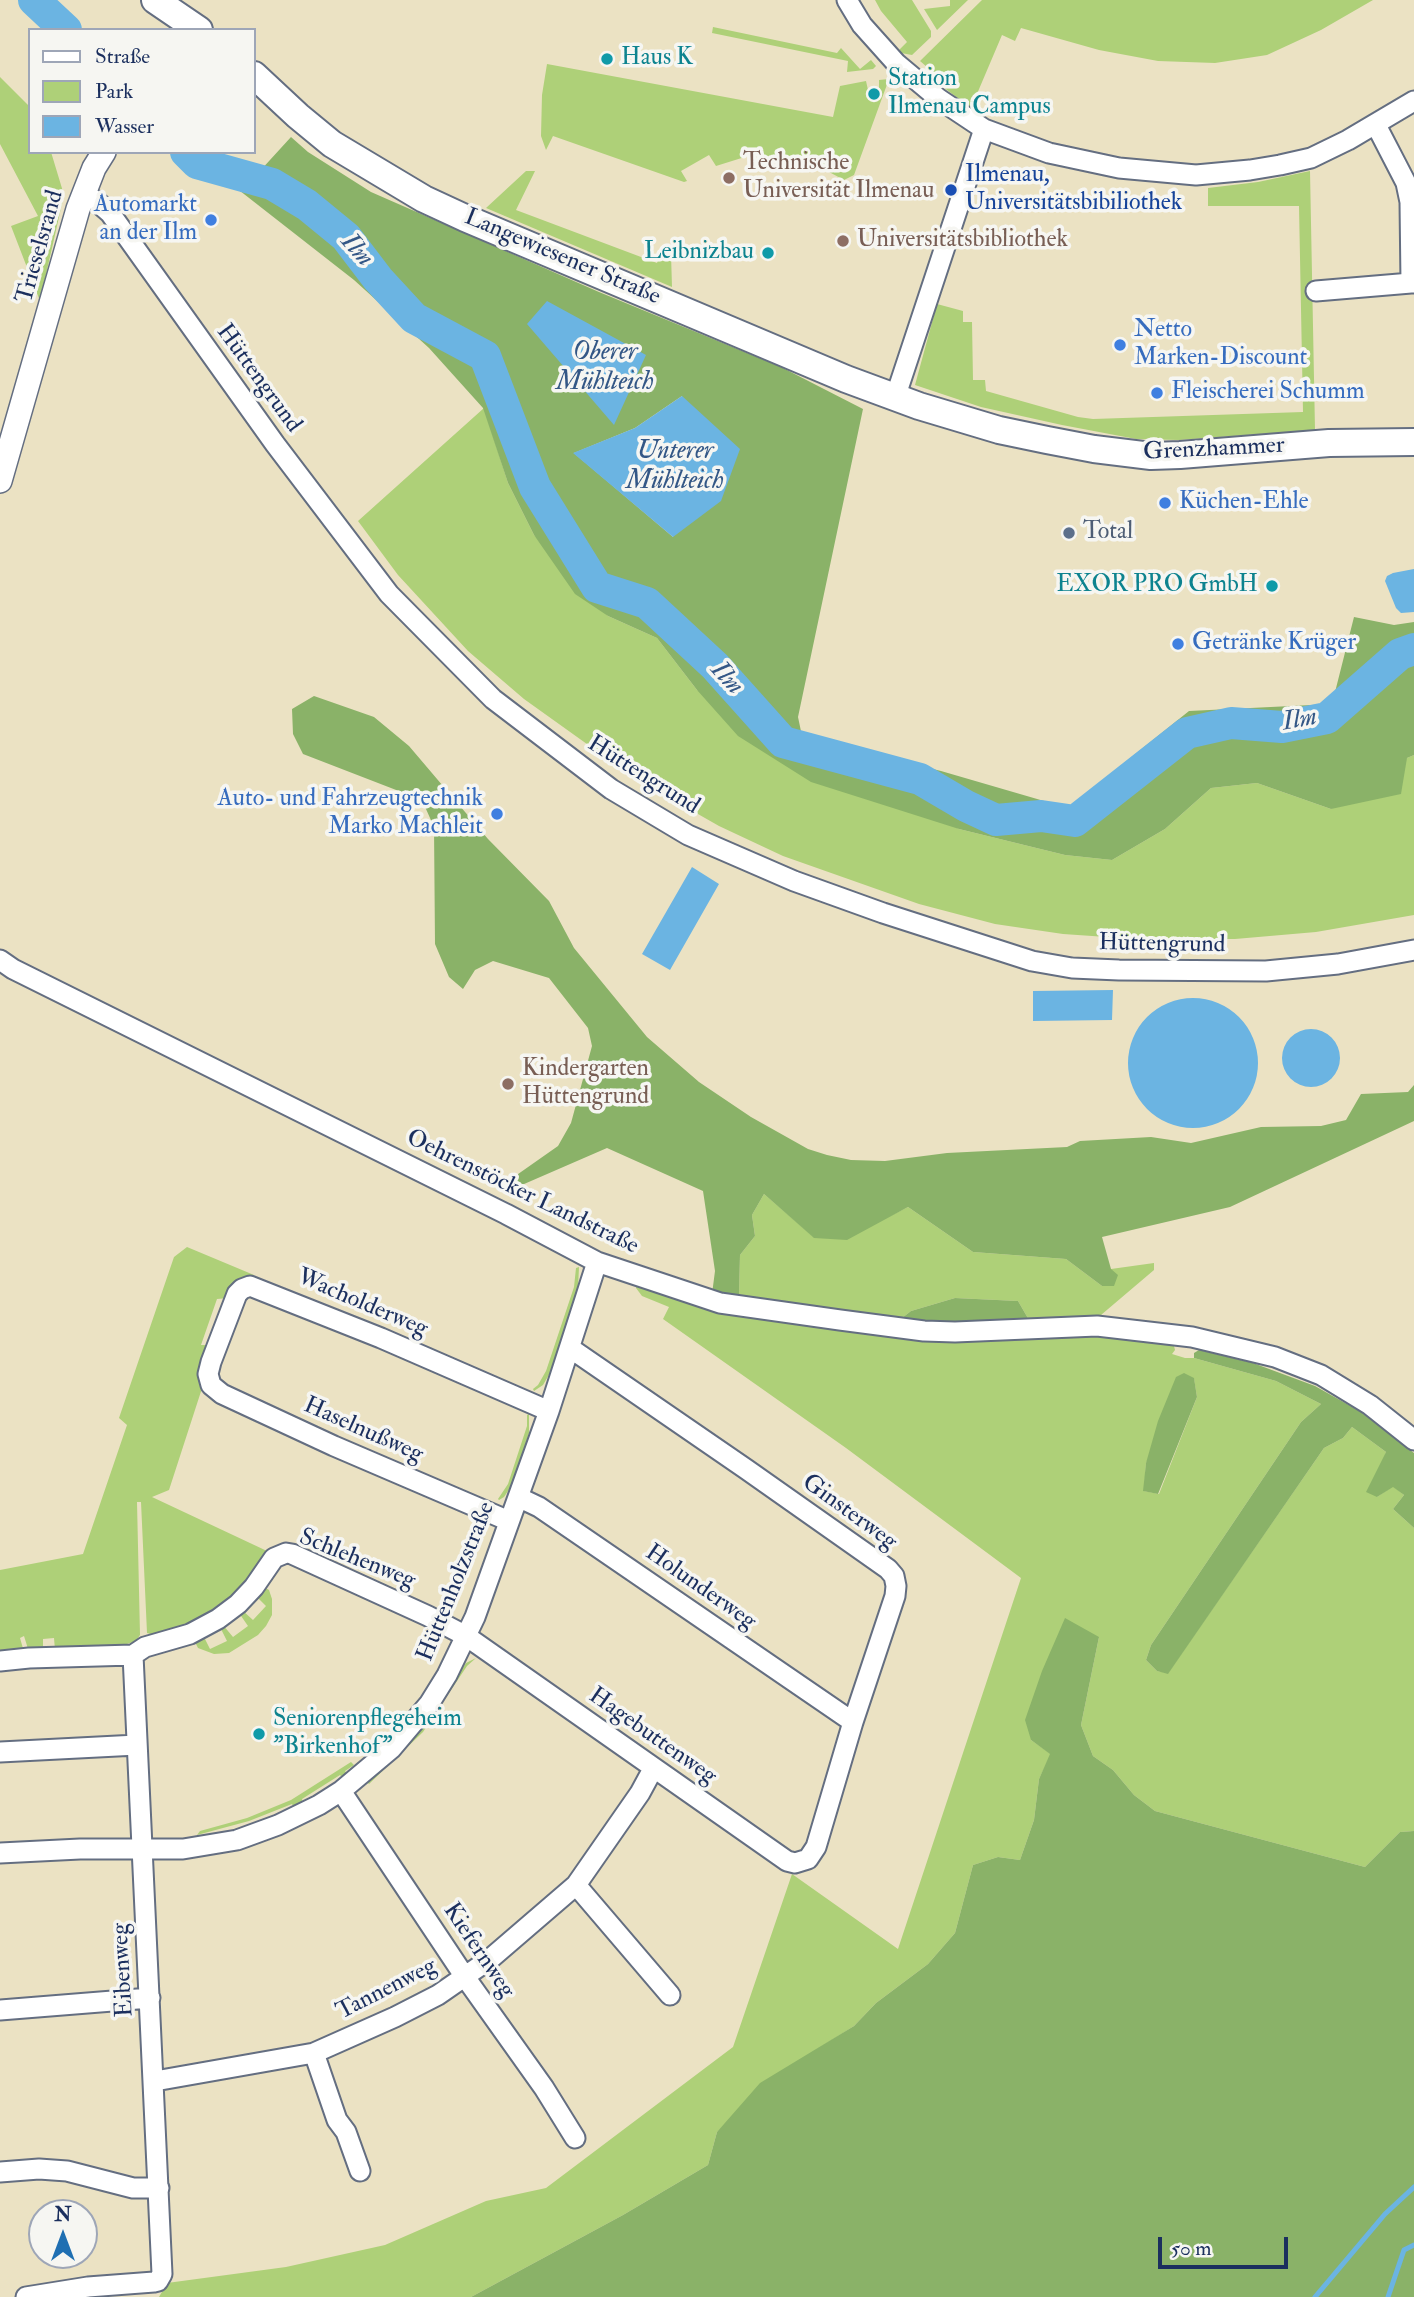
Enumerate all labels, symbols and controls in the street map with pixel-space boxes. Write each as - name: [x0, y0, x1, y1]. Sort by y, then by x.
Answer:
- legend: [28, 28, 256, 154]
- text: Straße: [95, 43, 150, 70]
- place label: Haus K: [621, 45, 693, 73]
- marker: Haus K: [599, 51, 615, 67]
- place label: Station Ilmenau Campus: [888, 66, 1051, 122]
- text: Park: [95, 78, 133, 105]
- marker: Station Ilmenau Campus: [866, 86, 882, 102]
- text: Wasser: [95, 113, 154, 140]
- place label: Technische Universität Ilmenau: [743, 150, 934, 206]
- place label: Ilmenau, Universitätsbibiliothek: [965, 162, 1182, 218]
- marker: Technische Universität Ilmenau: [721, 170, 737, 186]
- marker: Ilmenau, Universitätsbibiliothek: [943, 182, 959, 198]
- street label: Trieselsrand: [11, 187, 71, 307]
- place label: Automarkt an der Ilm: [94, 192, 197, 248]
- street label: Langewiesener Straße: [460, 204, 664, 312]
- marker: Automarkt an der Ilm: [203, 212, 219, 228]
- place label: Universitätsbibliothek: [857, 227, 1068, 255]
- water label: Ilm: [333, 228, 379, 274]
- marker: Universitätsbibliothek: [835, 233, 851, 249]
- place label: Leibnizbau: [644, 239, 754, 267]
- marker: Leibnizbau: [760, 245, 776, 261]
- place label: Netto Marken-Discount: [1134, 317, 1307, 373]
- street label: Hüttengrund: [209, 319, 307, 439]
- water label: Oberer Mühlteich: [556, 337, 654, 398]
- marker: Netto Marken-Discount: [1112, 337, 1128, 353]
- place label: Fleischerei Schumm: [1171, 379, 1364, 407]
- marker: Fleischerei Schumm: [1149, 385, 1165, 401]
- street label: Grenzhammer: [1143, 432, 1285, 468]
- water label: Unterer Mühlteich: [626, 436, 724, 498]
- place label: Küchen-Ehle: [1179, 489, 1309, 517]
- marker: Küchen-Ehle: [1157, 495, 1173, 511]
- place label: Total: [1083, 519, 1133, 547]
- marker: Total: [1061, 525, 1077, 541]
- place label: EXOR PRO GmbH: [1056, 572, 1258, 600]
- marker: EXOR PRO GmbH: [1264, 578, 1280, 594]
- place label: Getränke Krüger: [1192, 630, 1356, 658]
- marker: Getränke Krüger: [1170, 636, 1186, 652]
- water label: Ilm: [703, 656, 749, 702]
- water label: Ilm: [1280, 703, 1320, 739]
- street label: Hüttengrund: [581, 730, 705, 822]
- place label: Auto- und Fahrzeugtechnik Marko Machleit: [217, 786, 483, 842]
- marker: Auto- und Fahrzeugtechnik Marko Machleit: [489, 806, 505, 822]
- street label: Hüttengrund: [1098, 929, 1226, 961]
- place label: Kindergarten Hüttengrund: [522, 1056, 649, 1112]
- marker: Kindergarten Hüttengrund: [500, 1076, 516, 1092]
- street label: Oehrenstöcker Landstraße: [401, 1124, 643, 1262]
- street label: Wacholderweg: [292, 1264, 432, 1344]
- street label: Haselnußweg: [299, 1392, 427, 1470]
- street label: Ginsterweg: [796, 1469, 902, 1557]
- street label: Hüttenholzstraße: [412, 1498, 502, 1666]
- street label: Schlehenweg: [295, 1524, 419, 1596]
- street label: Holunderweg: [639, 1539, 761, 1637]
- street label: Hagebuttenweg: [582, 1682, 722, 1792]
- place label: Seniorenpflegeheim "Birkenhof": [273, 1706, 462, 1762]
- marker: Seniorenpflegeheim "Birkenhof": [251, 1726, 267, 1742]
- street label: Kiefernweg: [436, 1898, 520, 2004]
- street label: Eibenweg: [107, 1922, 141, 2018]
- street label: Tannenweg: [332, 1953, 442, 2027]
- north arrow: [28, 2199, 98, 2269]
- text: N: [54, 2203, 72, 2227]
- scale bar: [1162, 2224, 1292, 2268]
- text: 50 m: [1171, 2235, 1212, 2262]

